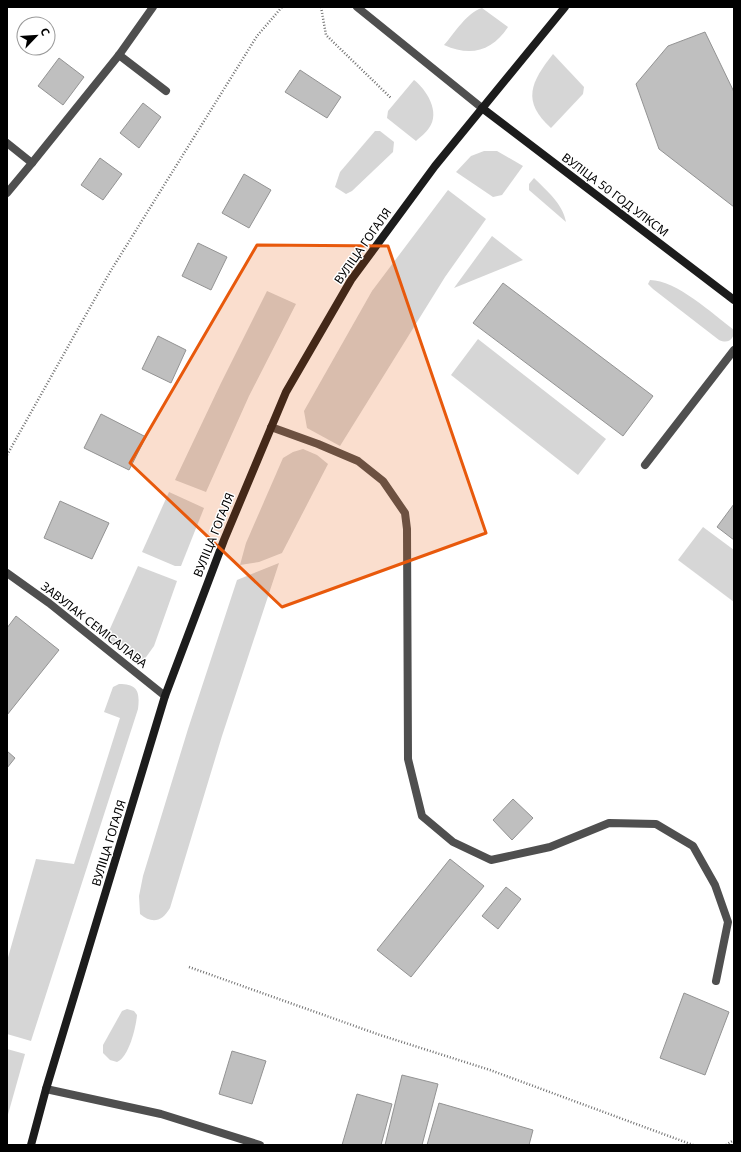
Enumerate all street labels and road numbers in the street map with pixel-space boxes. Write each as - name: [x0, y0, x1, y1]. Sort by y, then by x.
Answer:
- street label: ВУЛІЦА 50 ГОД УЛКСМ: [558, 149, 672, 240]
- street label: ВУЛІЦА ГОГАЛЯ: [330, 204, 395, 287]
- street label: ВУЛІЦА ГОГАЛЯ: [189, 490, 238, 579]
- street label: ЗАВУЛАК СЕМІСАЛАВА: [38, 578, 151, 672]
- street label: ВУЛІЦА ГОГАЛЯ: [87, 798, 130, 888]

